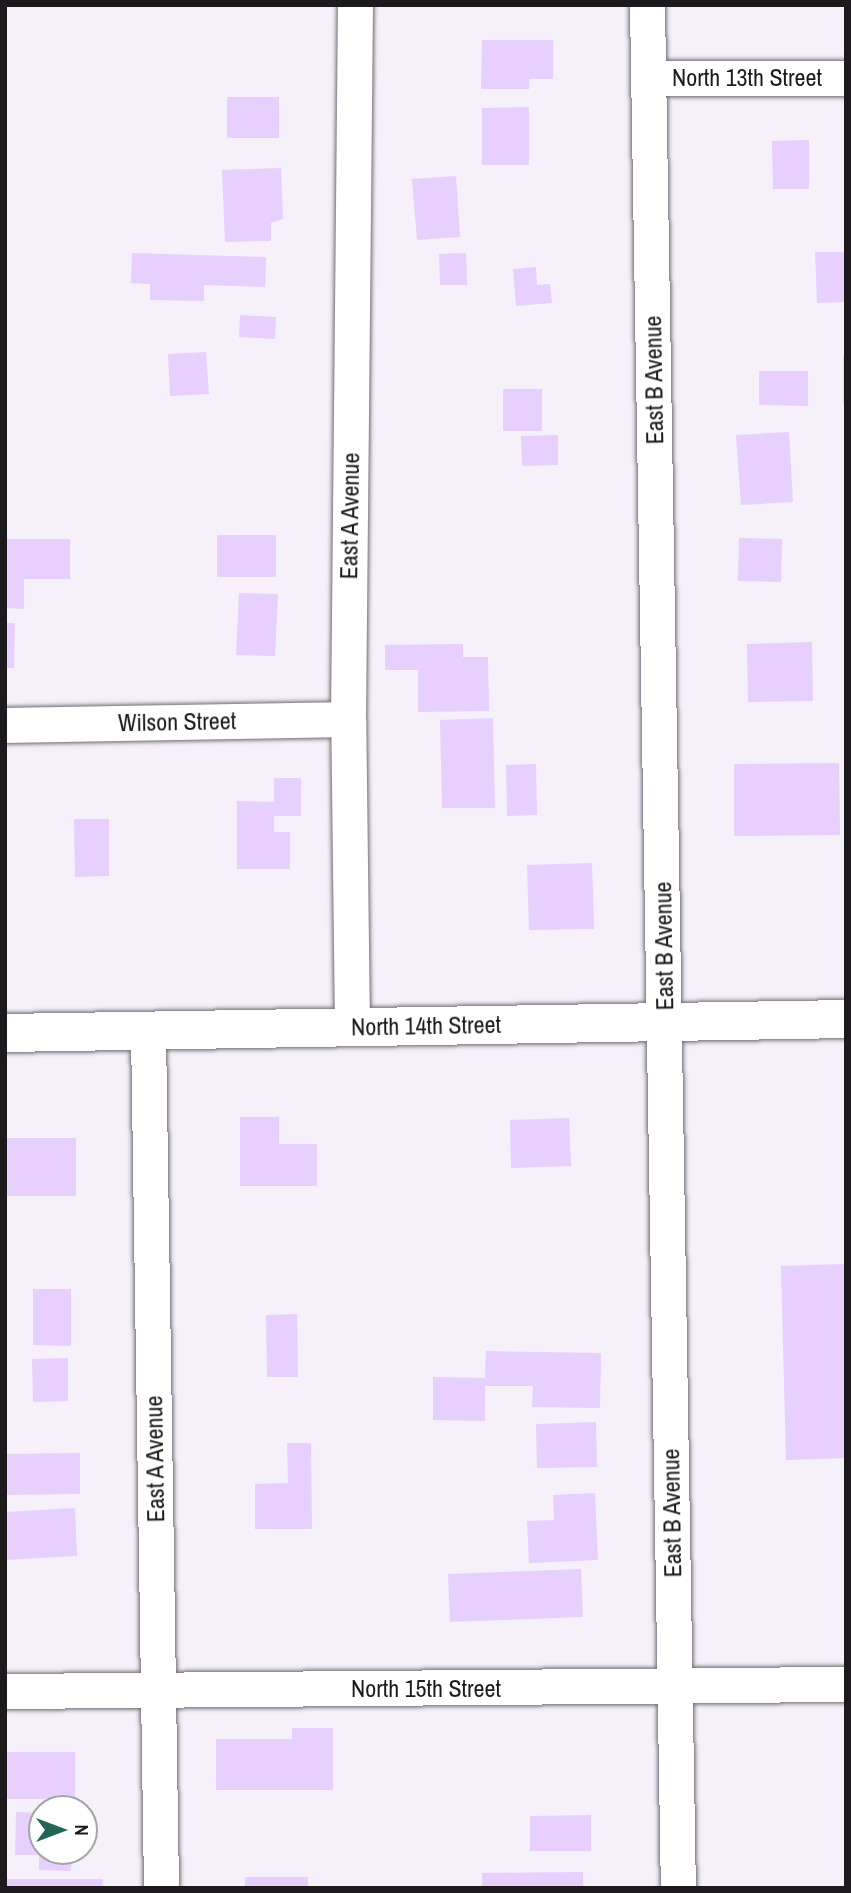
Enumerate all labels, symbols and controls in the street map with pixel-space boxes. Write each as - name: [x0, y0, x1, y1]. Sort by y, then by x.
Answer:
- street label: North 13th Street: [672, 64, 822, 92]
- street label: East B Avenue: [638, 315, 670, 445]
- street label: East A Avenue: [334, 451, 366, 581]
- street label: Wilson Street: [118, 707, 236, 737]
- street label: East B Avenue: [648, 881, 680, 1011]
- street label: North 14th Street: [351, 1010, 501, 1042]
- street label: East A Avenue: [139, 1394, 171, 1524]
- street label: East B Avenue: [656, 1448, 688, 1578]
- street label: North 15th Street: [351, 1675, 501, 1703]
- north arrow: [28, 1795, 98, 1865]
- text: N: [69, 1824, 95, 1836]

